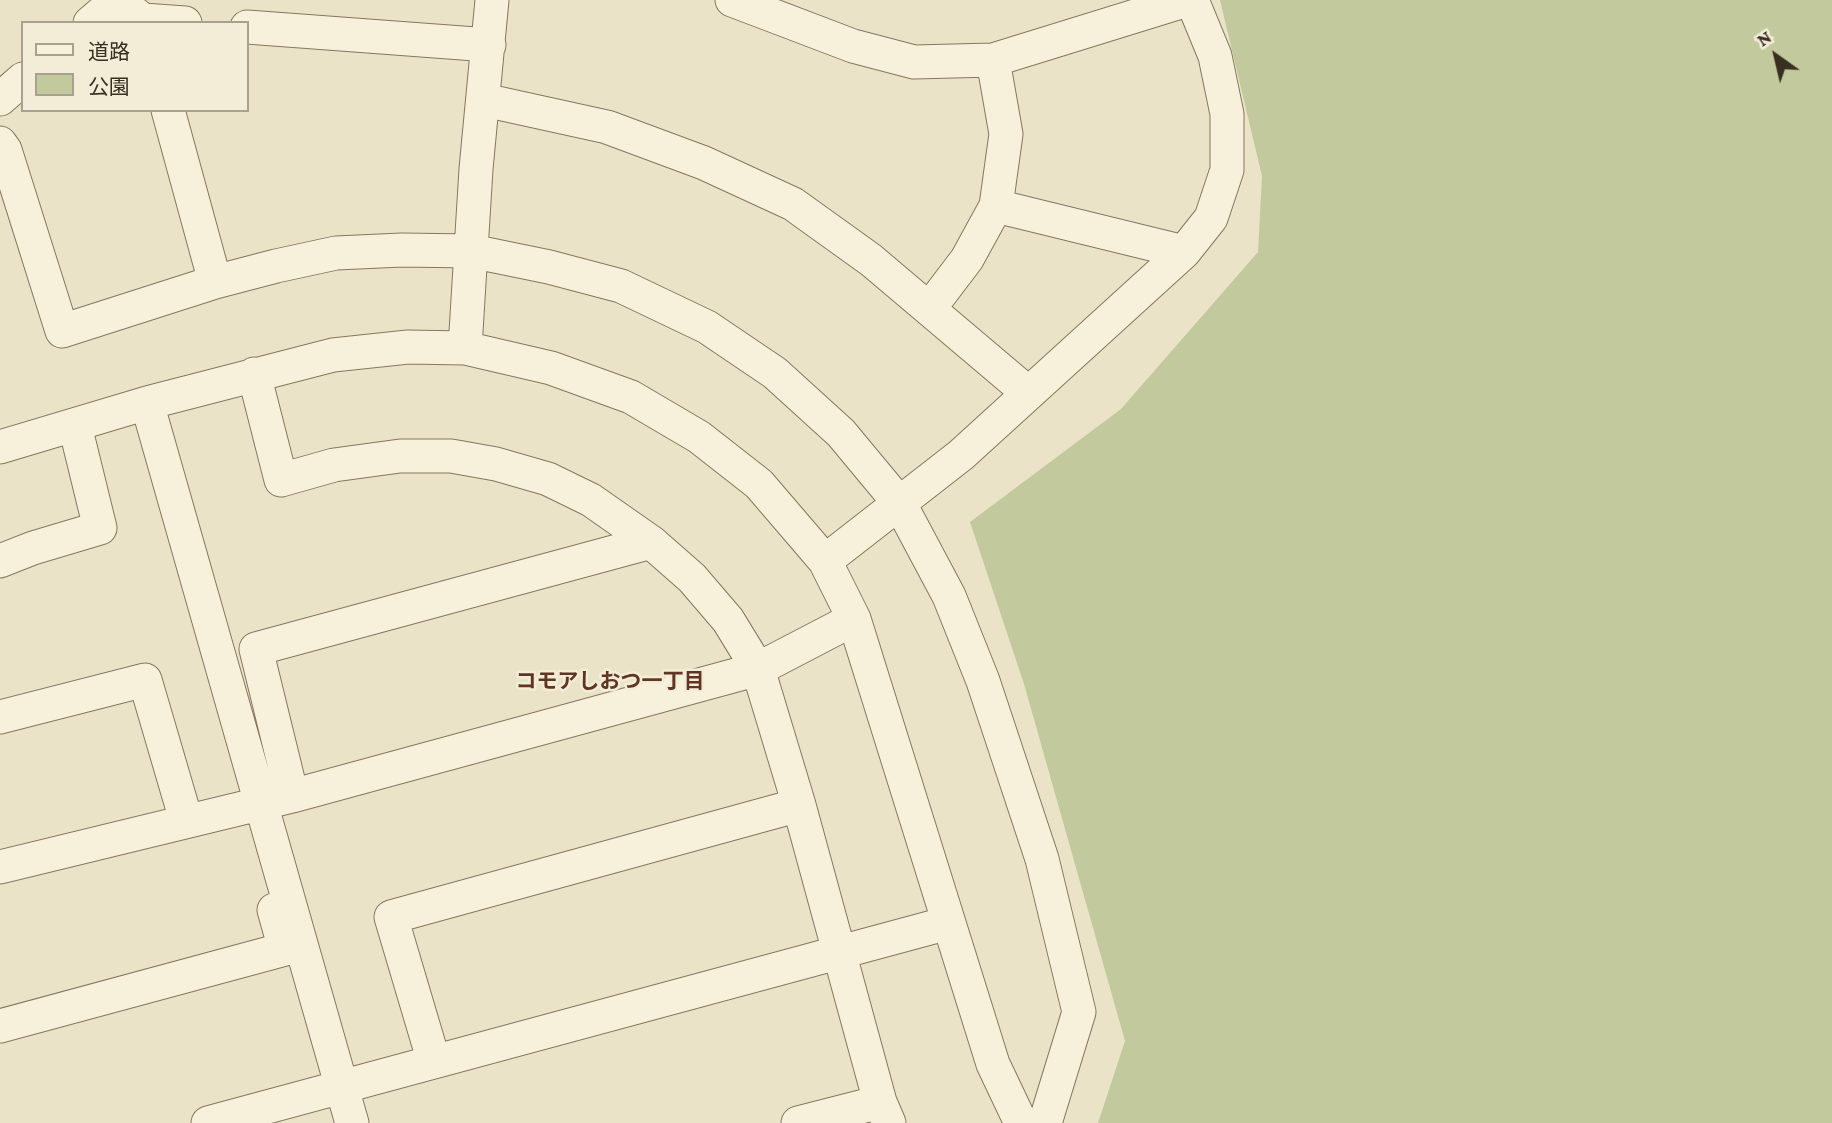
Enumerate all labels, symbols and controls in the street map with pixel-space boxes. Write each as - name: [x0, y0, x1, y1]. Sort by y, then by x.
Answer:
- legend: [21, 21, 248, 112]
- north arrow: [1741, 21, 1811, 91]
- text: N: [1753, 26, 1775, 51]
- text: 道路: [88, 40, 130, 64]
- text: 公園: [88, 75, 130, 99]
- district label: コモアしおつ一丁目: [516, 669, 704, 695]

